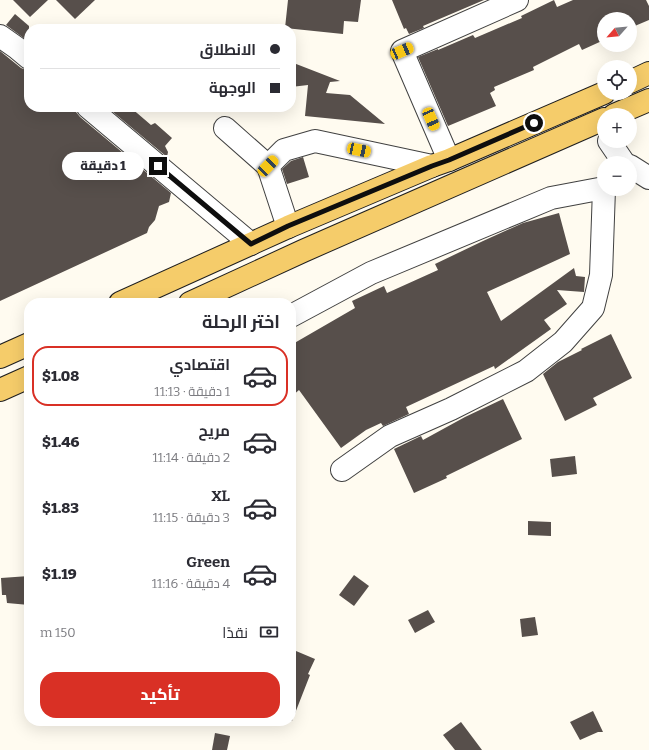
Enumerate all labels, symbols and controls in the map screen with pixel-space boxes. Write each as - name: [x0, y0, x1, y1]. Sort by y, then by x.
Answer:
- north arrow: [597, 12, 637, 52]
- map controls: [597, 12, 637, 196]
- text: الانطلاق: [200, 41, 256, 59]
- car: [389, 41, 415, 61]
- button: locate: [597, 60, 637, 100]
- text: الوجهة: [209, 79, 256, 97]
- car: [421, 106, 441, 132]
- button: +: [597, 108, 637, 148]
- route start: [525, 114, 543, 132]
- car: [346, 142, 372, 158]
- callout: 1 دقيقة: [62, 152, 144, 180]
- car: [255, 153, 281, 179]
- button: −: [597, 156, 637, 196]
- route end: [149, 157, 167, 175]
- text: 1 دقيقة: [80, 158, 126, 173]
- text: اختر الرحلة: [202, 311, 280, 333]
- text: اقتصادي: [170, 356, 230, 374]
- icon: car: [242, 358, 278, 394]
- text: $1.08: [42, 367, 79, 385]
- text: 1 دقيقة · 11:13: [154, 384, 230, 399]
- text: مريح: [198, 422, 230, 440]
- icon: car: [242, 424, 278, 460]
- text: $1.46: [42, 433, 79, 451]
- text: 2 دقيقة · 11:14: [152, 450, 230, 465]
- text: XL: [211, 487, 230, 505]
- icon: car: [242, 490, 278, 526]
- text: $1.83: [42, 499, 79, 517]
- text: 3 دقيقة · 11:15: [153, 510, 230, 525]
- text: Green: [186, 553, 230, 571]
- icon: car: [242, 556, 278, 592]
- text: $1.19: [42, 565, 77, 583]
- text: 4 دقيقة · 11:16: [152, 576, 230, 591]
- icon: cash: [258, 621, 280, 643]
- text: نقدًا: [222, 624, 248, 642]
- text: 150 m: [40, 625, 76, 640]
- button: تأكيد: [40, 672, 280, 718]

